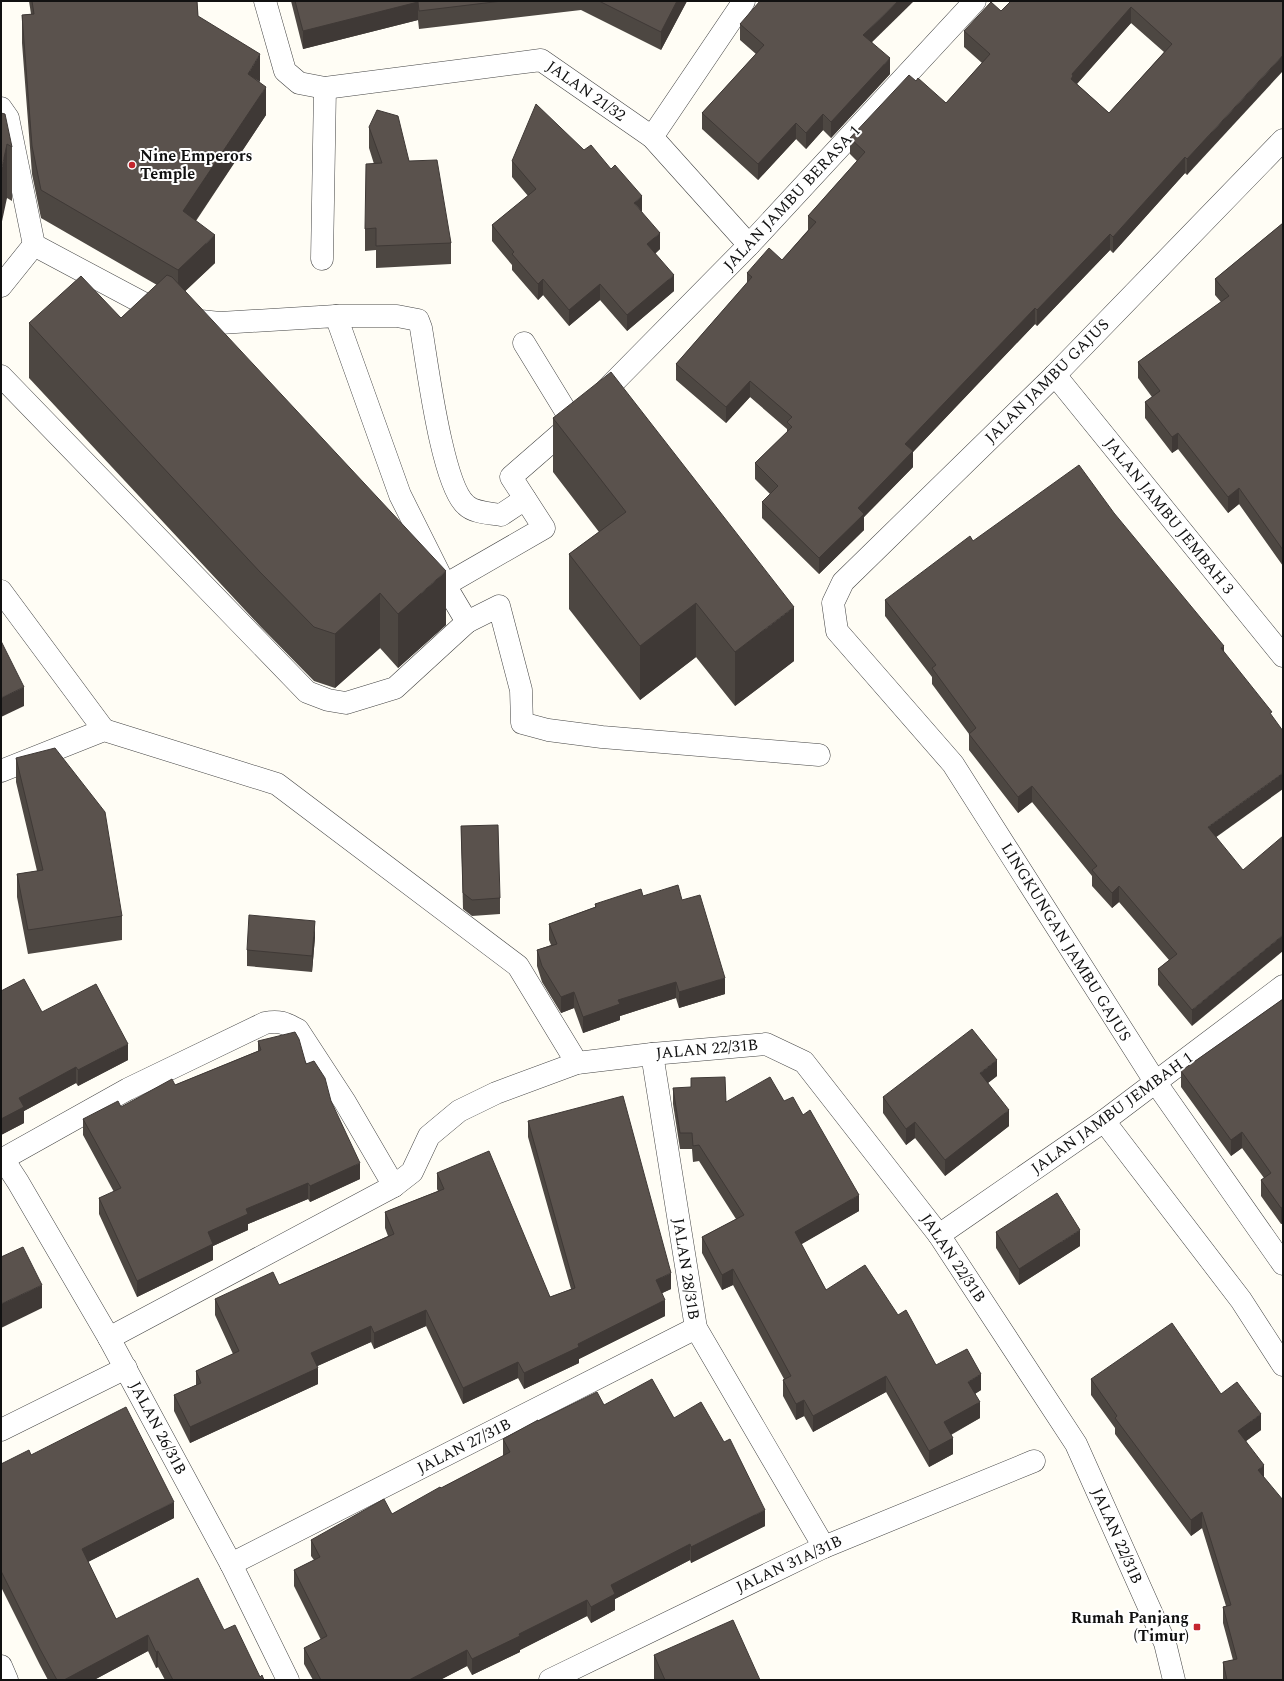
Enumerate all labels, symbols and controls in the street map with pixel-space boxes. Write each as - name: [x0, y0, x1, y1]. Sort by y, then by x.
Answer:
- street label: JALAN 21/32: [541, 55, 631, 127]
- street label: JALAN JAMBU BERASA 1: [718, 120, 866, 276]
- place label: Nine Emperors Temple: [140, 144, 252, 186]
- marker: Nine Emperors Temple: [127, 160, 137, 170]
- street label: JALAN JAMBU GAJUS: [979, 313, 1115, 449]
- street label: JALAN JAMBU JEMBAH 3: [1098, 433, 1240, 599]
- street label: LINGKUNGAN JAMBU GAJUS: [995, 838, 1137, 1046]
- street label: JALAN 22/31B: [655, 1033, 759, 1065]
- street label: JALAN JAMBU JEMBAH 1: [1026, 1046, 1198, 1180]
- street label: JALAN 22/31B: [914, 1209, 992, 1307]
- street label: JALAN 28/31B: [666, 1216, 706, 1322]
- street label: JALAN 26/31B: [123, 1377, 193, 1479]
- street label: JALAN 27/31B: [413, 1412, 515, 1480]
- street label: JALAN 22/31B: [1085, 1484, 1149, 1588]
- street label: JALAN 31A/31B: [732, 1529, 846, 1599]
- place label: Rumah Panjang (Timur): [1071, 1606, 1189, 1648]
- marker: Rumah Panjang (Timur): [1192, 1622, 1202, 1632]

